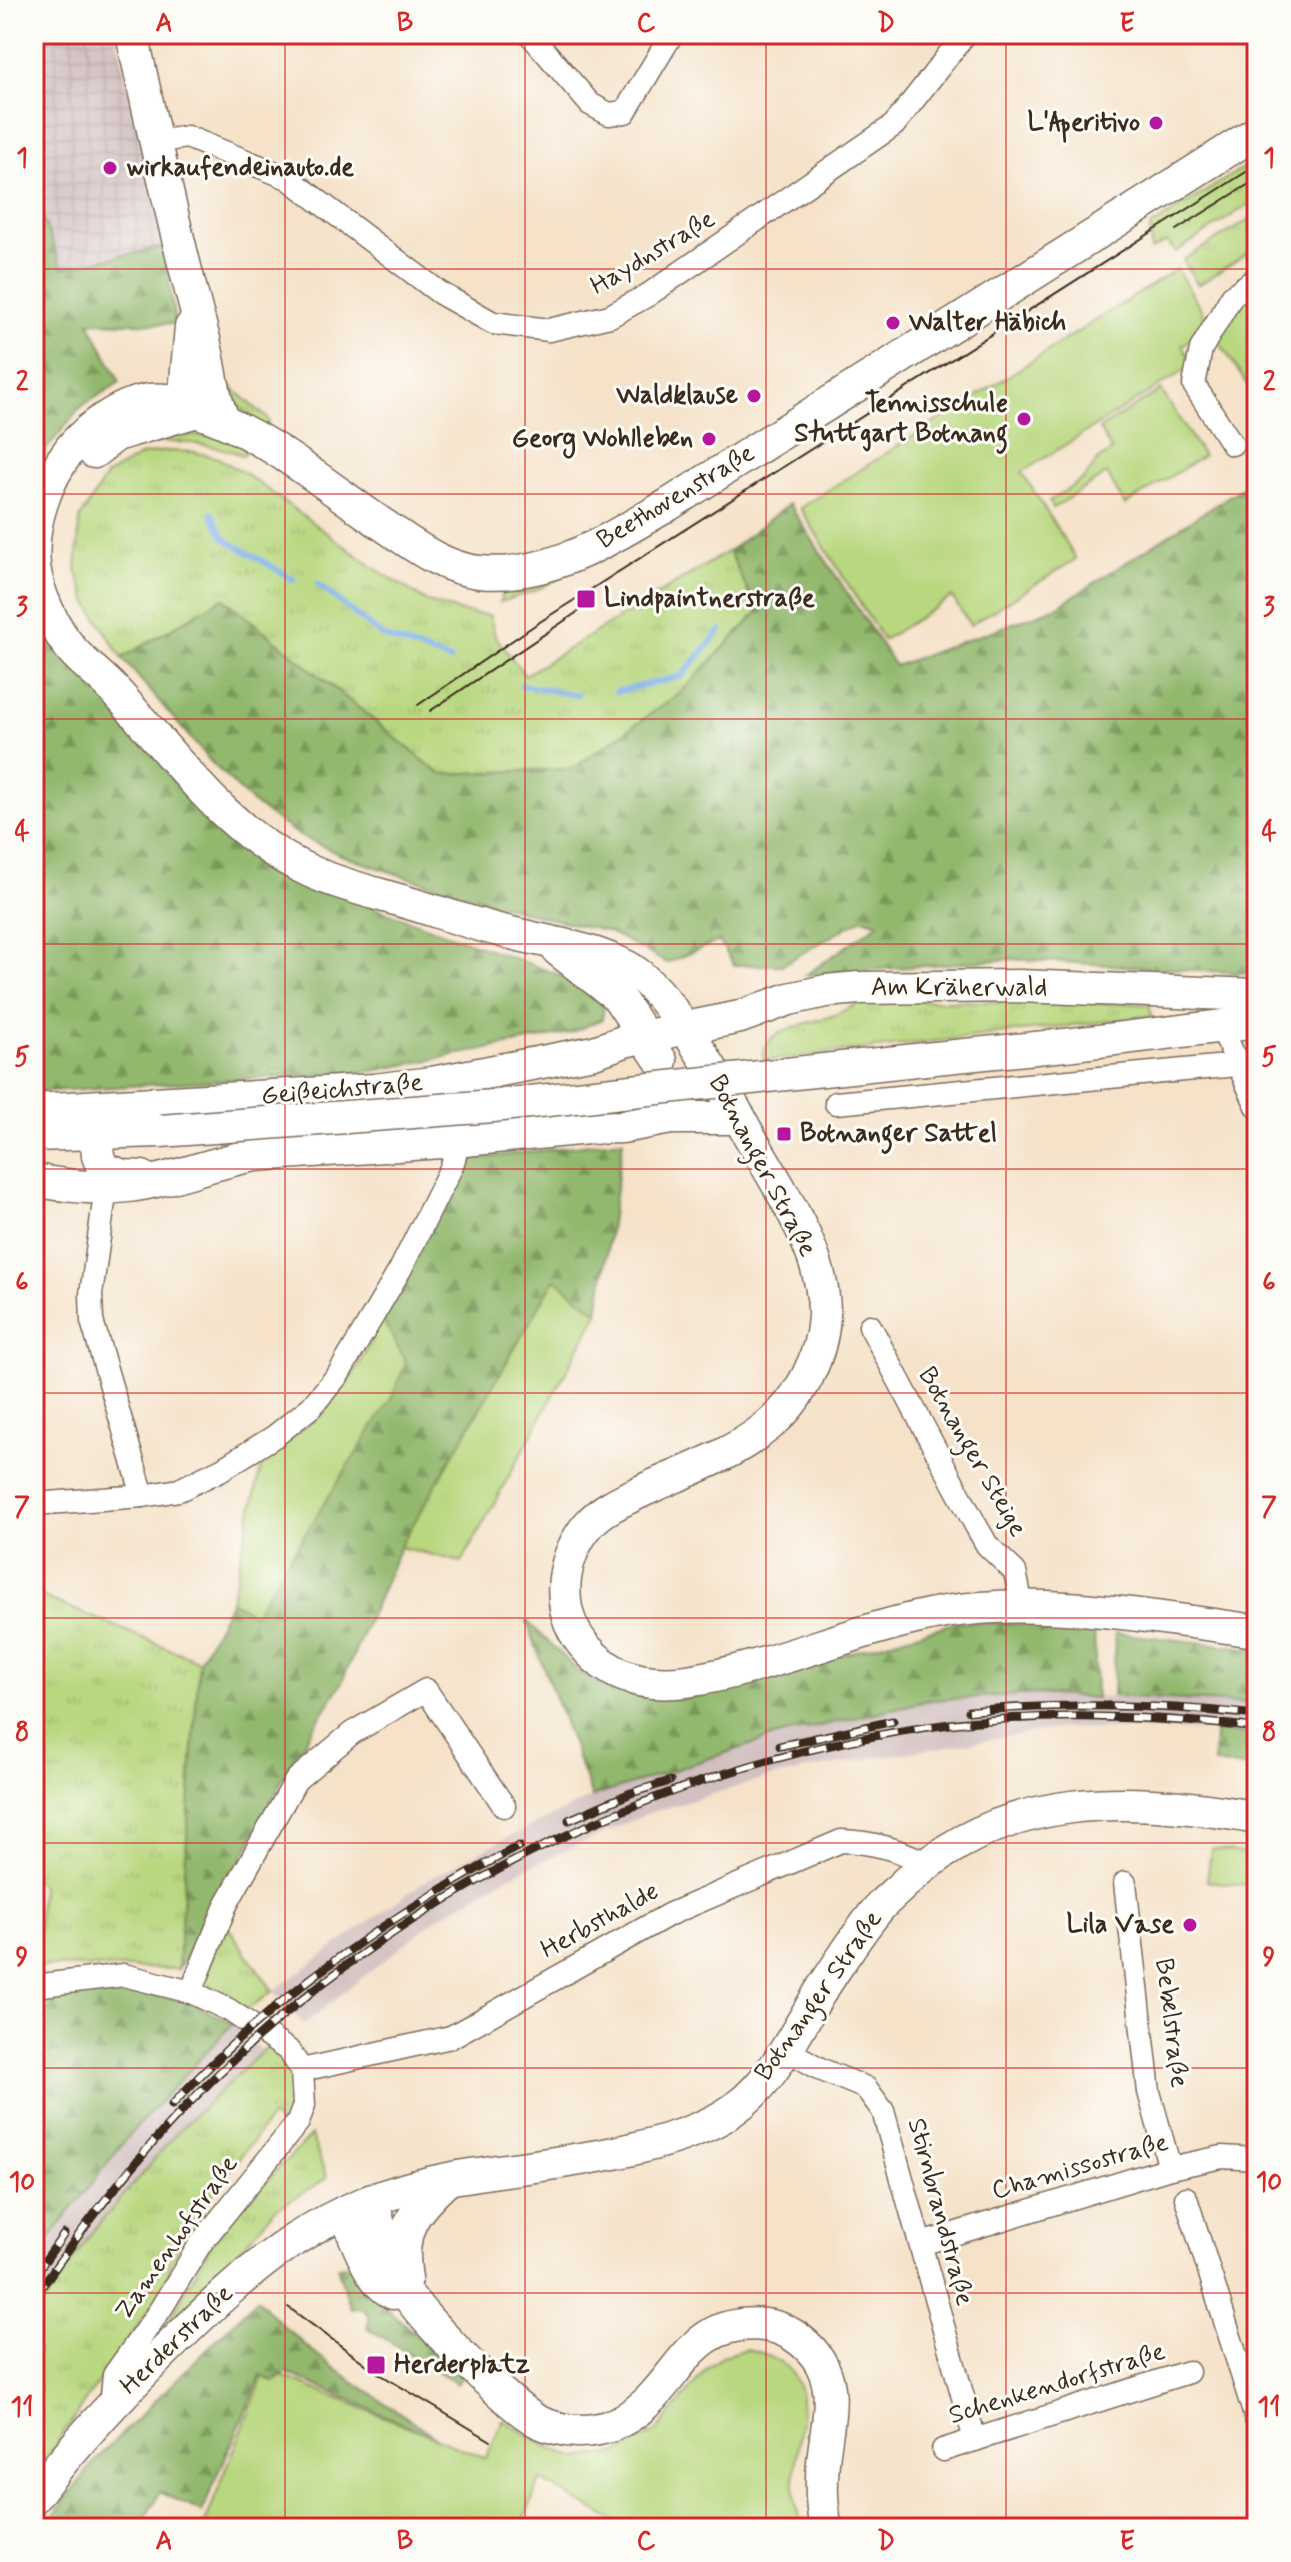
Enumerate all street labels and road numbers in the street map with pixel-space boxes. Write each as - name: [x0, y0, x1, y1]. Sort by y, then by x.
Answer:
- street label: Haydnstraße: [584, 202, 722, 304]
- street label: Beethovenstraße: [591, 436, 761, 558]
- street label: Am Kräherwald: [871, 971, 1047, 1005]
- street label: Geißeichstraße: [260, 1066, 424, 1114]
- street label: Botnanger Straße: [697, 1069, 824, 1264]
- street label: Botnanger Steige: [907, 1361, 1034, 1545]
- street label: Herbsthalde: [535, 1875, 665, 1967]
- street label: Botnanger Straße: [747, 1904, 893, 2090]
- street label: Bebelstraße: [1146, 1956, 1196, 2090]
- street label: Stirnbrandstraße: [899, 2115, 981, 2310]
- street label: Chamissostraße: [988, 2126, 1172, 2208]
- street label: Zamenhofstraße: [108, 2149, 246, 2327]
- street label: Herderstraße: [113, 2277, 241, 2403]
- street label: Schenkendorfstraße: [945, 2335, 1170, 2433]

